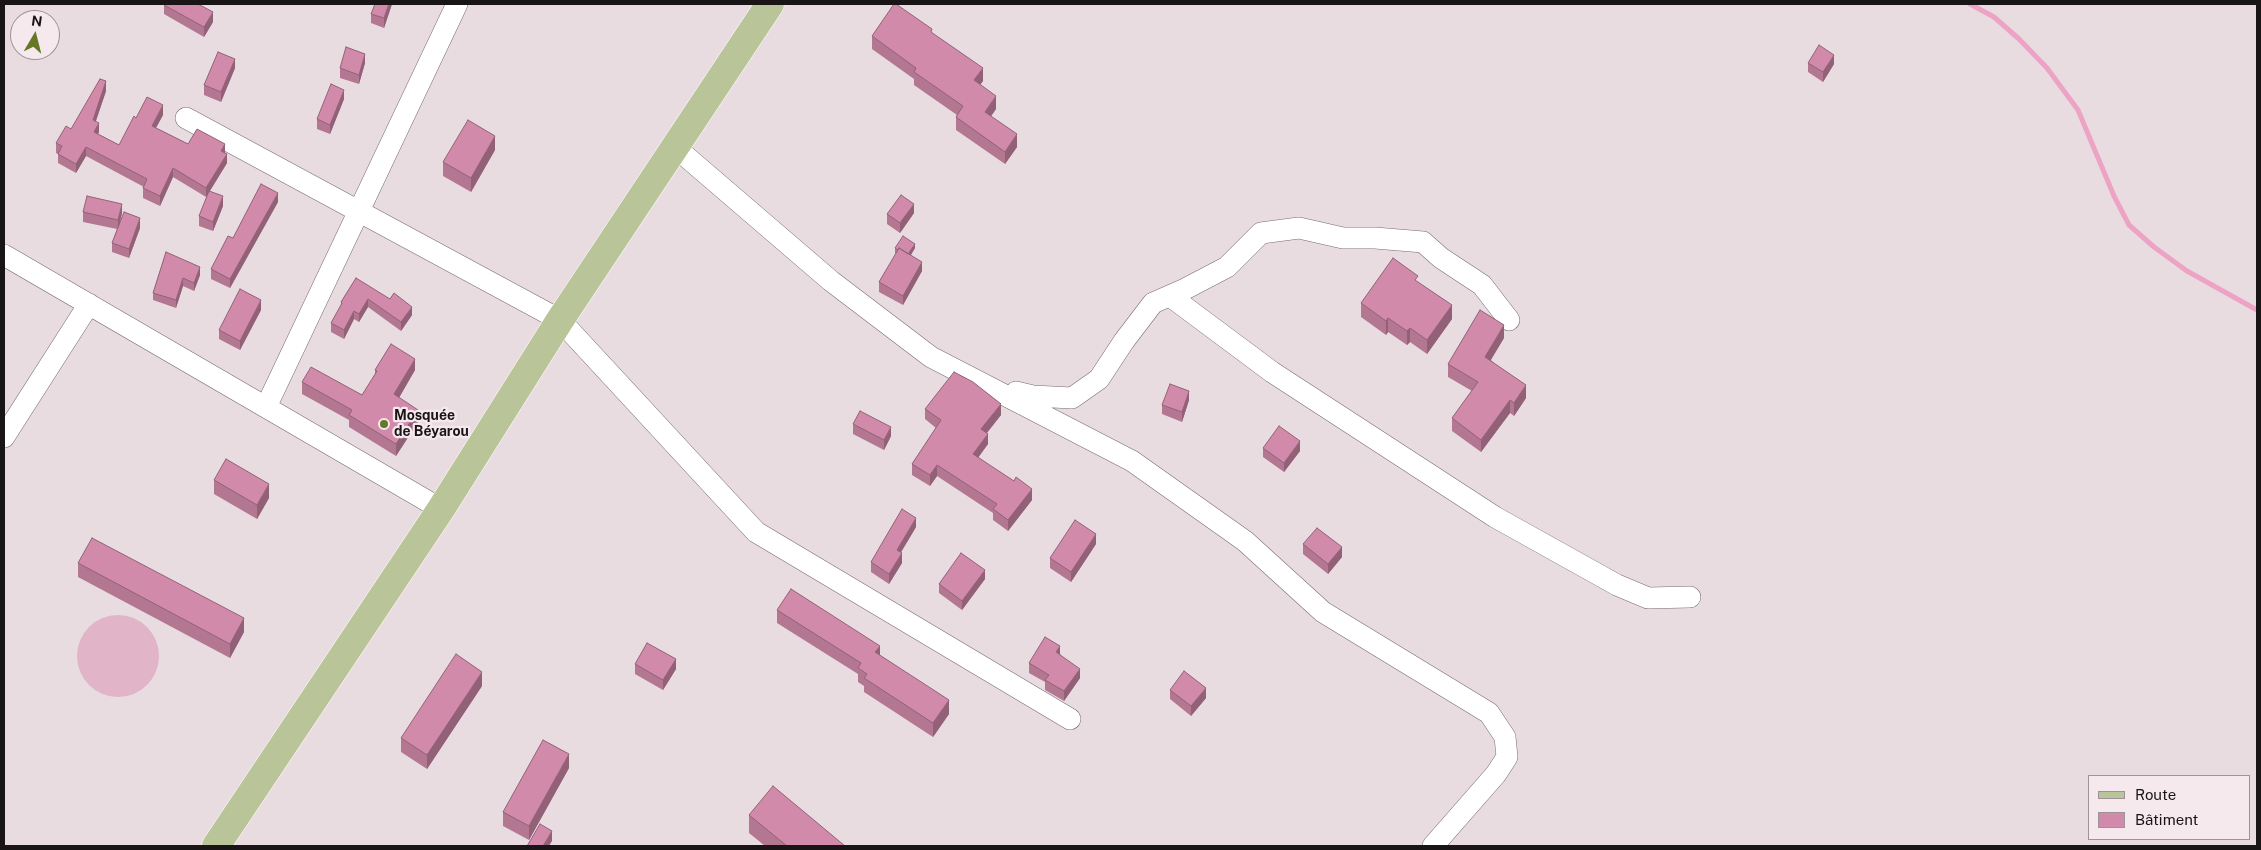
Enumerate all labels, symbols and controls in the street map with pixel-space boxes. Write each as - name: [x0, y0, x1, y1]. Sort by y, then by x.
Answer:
- north arrow: [10, 10, 60, 60]
- text: N: [30, 12, 43, 30]
- place label: Mosquée de Béyarou: [394, 408, 469, 441]
- marker: Mosquée de Béyarou: [378, 418, 390, 430]
- legend: [2088, 775, 2251, 840]
- text: Route: [2135, 786, 2176, 803]
- text: Bâtiment: [2135, 811, 2198, 828]

